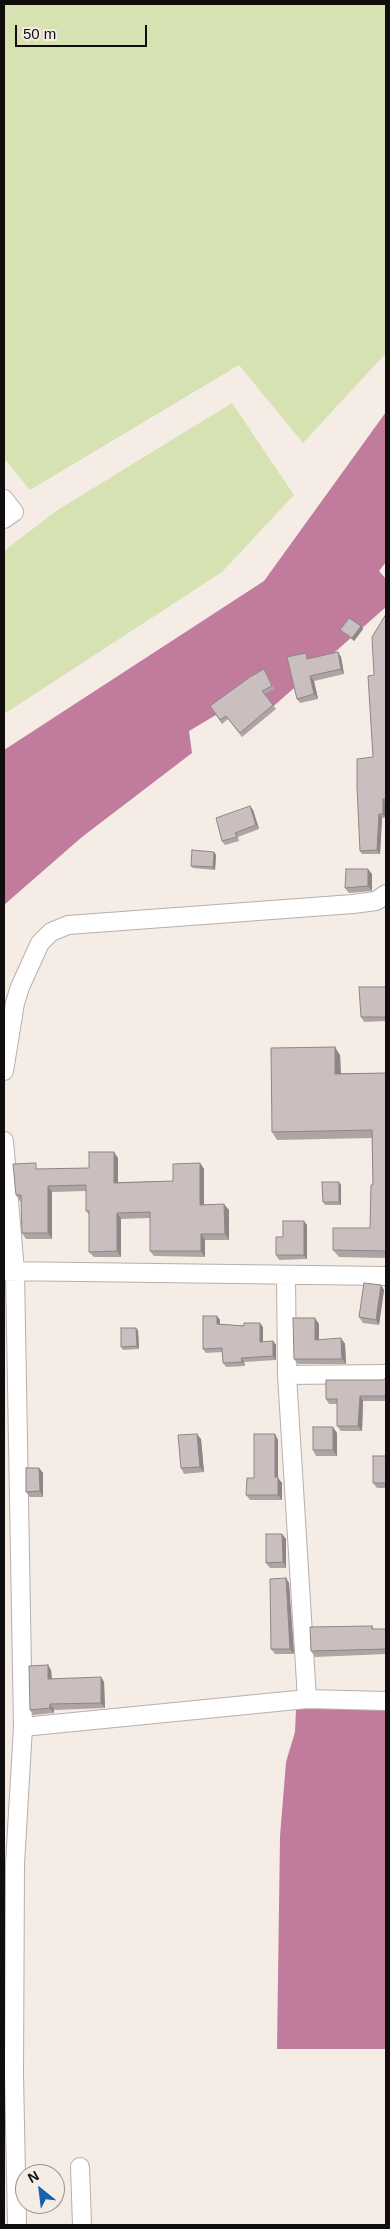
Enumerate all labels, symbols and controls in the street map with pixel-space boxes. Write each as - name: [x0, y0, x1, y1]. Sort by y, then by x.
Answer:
- scale bar: [18, 15, 150, 47]
- text: 50 m: [23, 25, 56, 42]
- north arrow: [15, 2164, 65, 2214]
- text: N: [25, 2167, 42, 2186]

